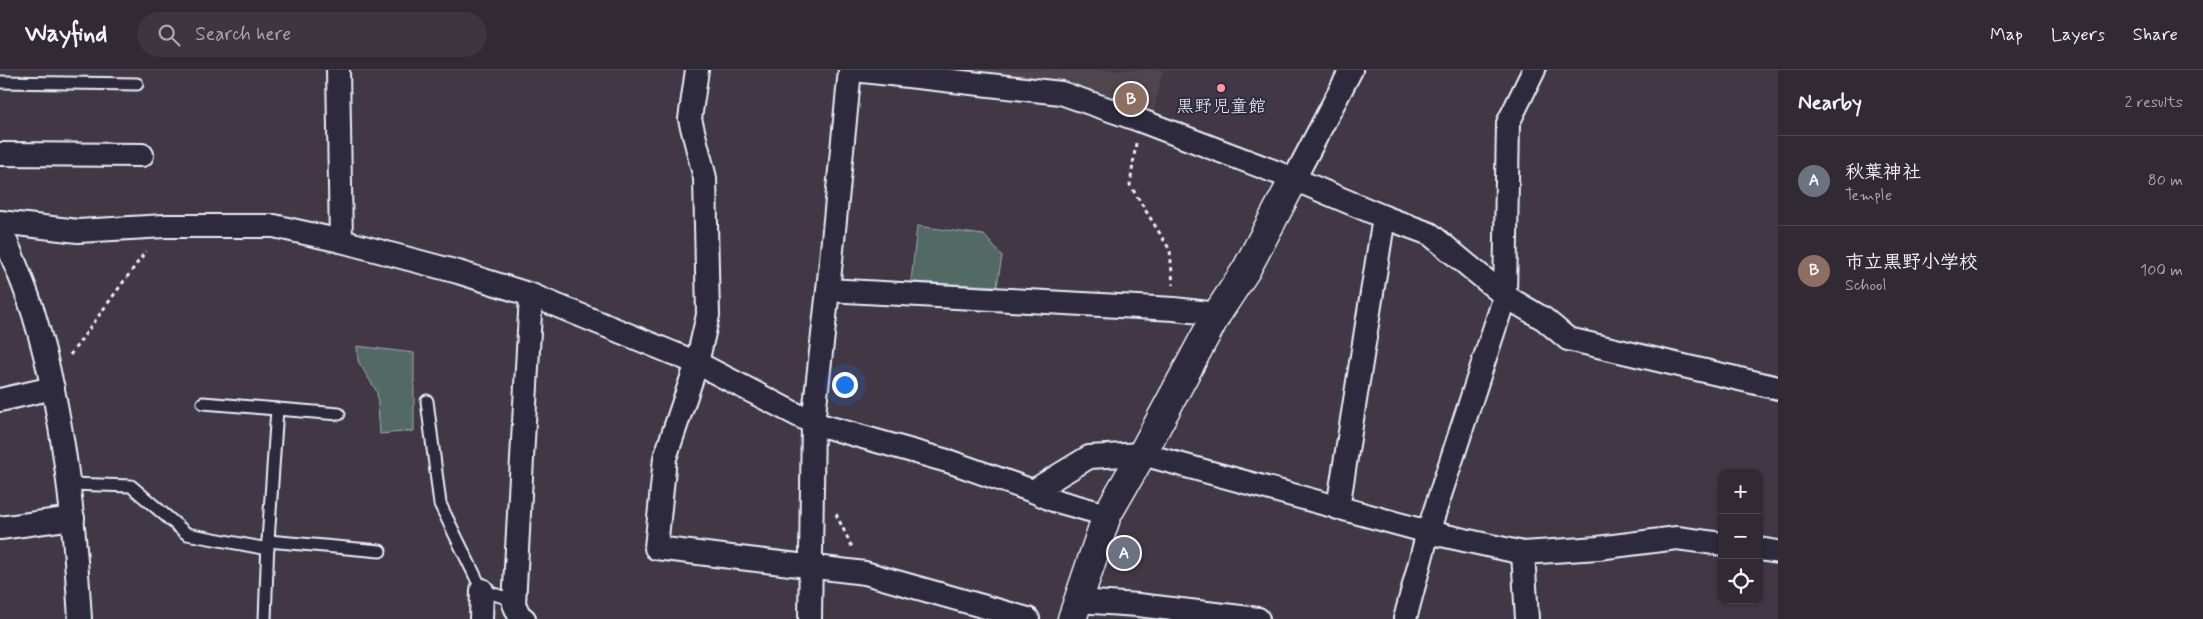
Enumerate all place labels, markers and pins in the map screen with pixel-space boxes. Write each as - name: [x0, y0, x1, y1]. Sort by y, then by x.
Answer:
- pin: B: [1115, 80, 1147, 118]
- marker: 黒野児童館: [1215, 82, 1227, 94]
- place label: 黒野児童館: [1176, 95, 1266, 119]
- pin: A: [1108, 534, 1140, 572]

